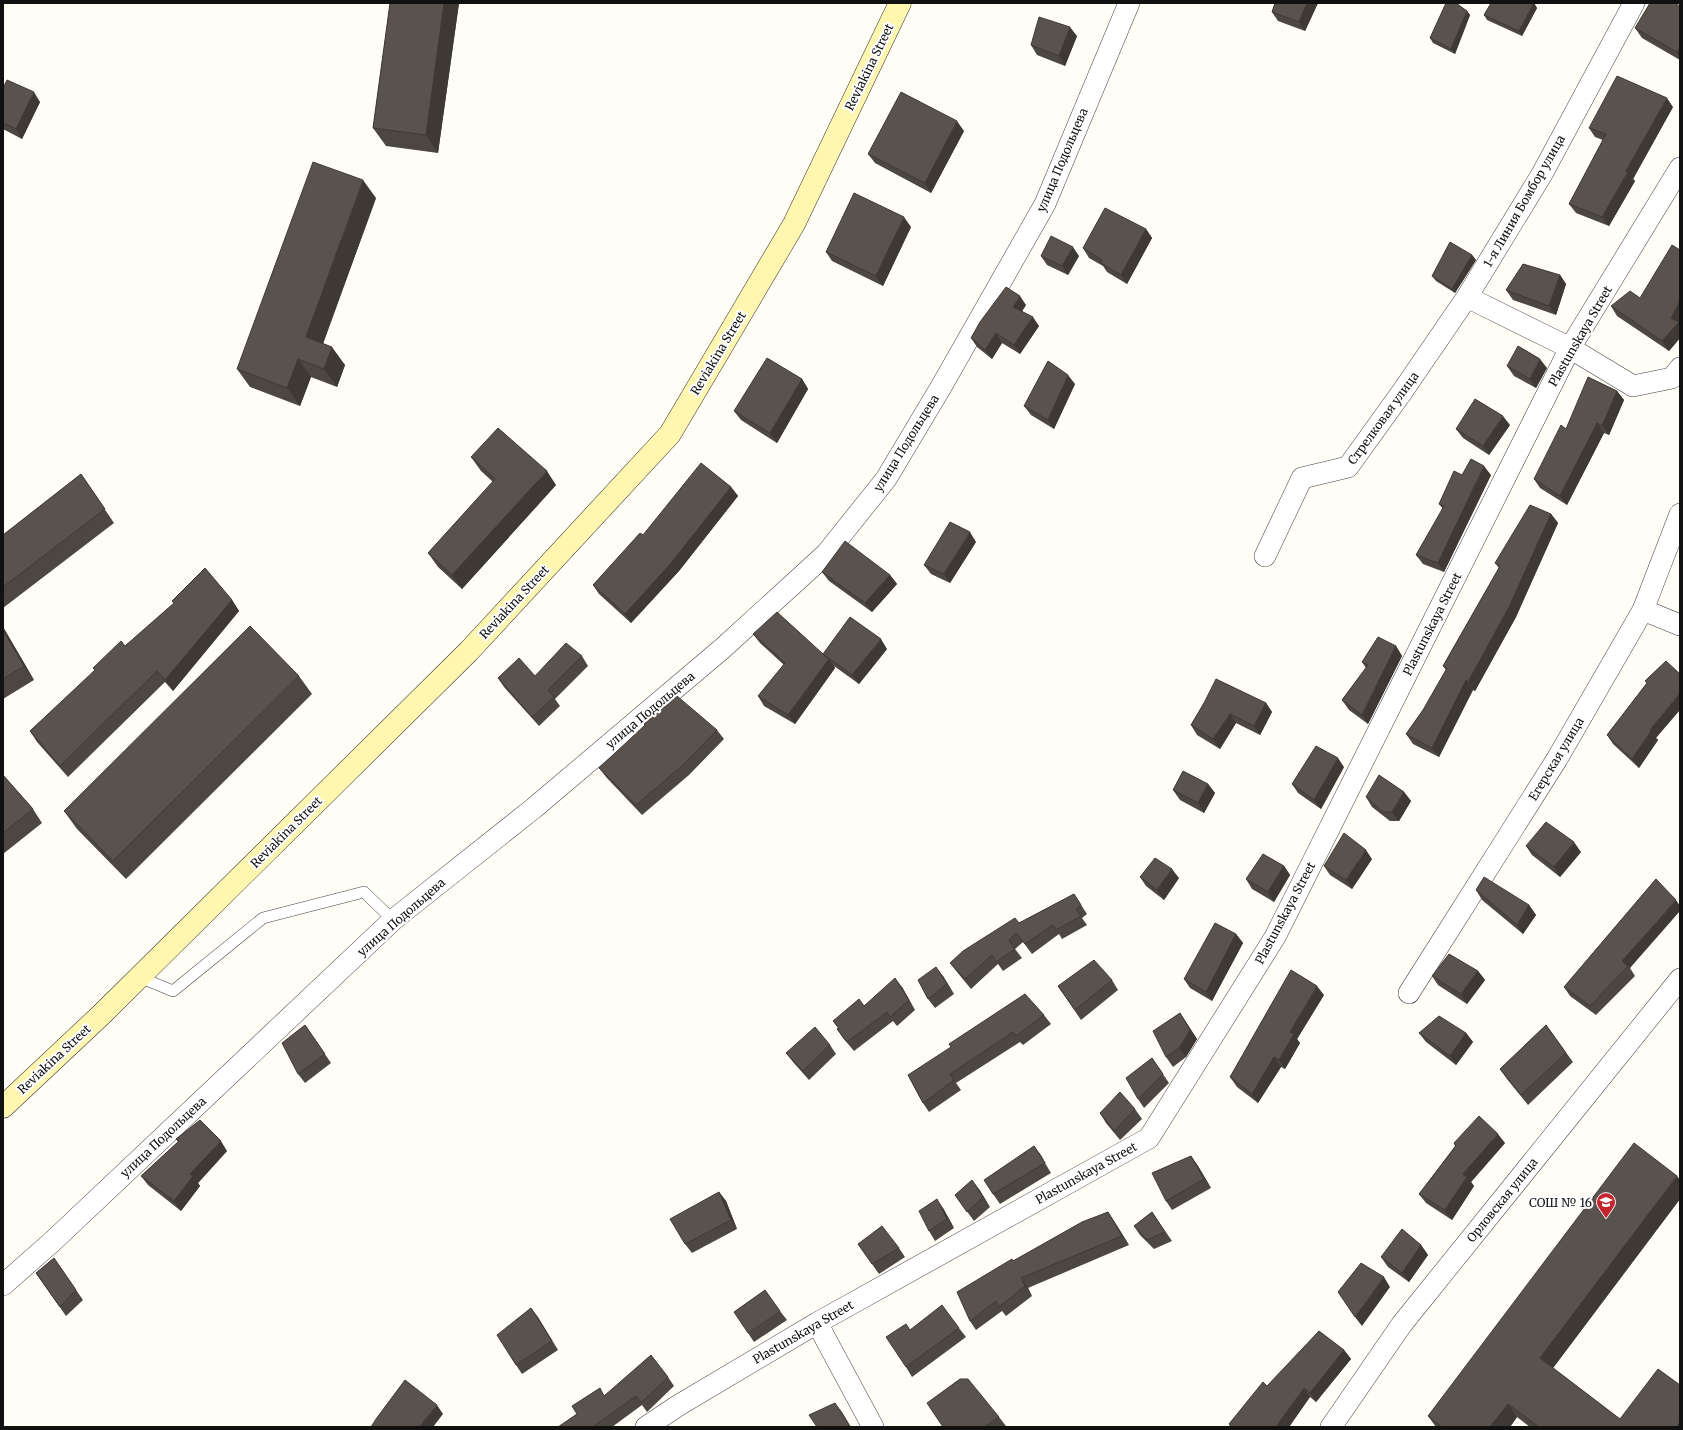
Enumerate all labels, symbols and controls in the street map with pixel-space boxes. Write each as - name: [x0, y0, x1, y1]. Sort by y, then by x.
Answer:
- street label: Reviakina Street: [841, 21, 897, 113]
- street label: улица Подольцева: [1033, 105, 1091, 214]
- street label: 1-я Линия Бомбор улица: [1480, 132, 1568, 270]
- street label: Plastunskaya Street: [1545, 283, 1615, 389]
- street label: Reviakina Street: [687, 308, 749, 398]
- street label: Стрелковая улица: [1344, 368, 1422, 467]
- street label: улица Подольцева: [870, 391, 942, 494]
- street label: Reviakina Street: [476, 562, 552, 642]
- street label: Plastunskaya Street: [1399, 570, 1465, 678]
- street label: улица Подольцева: [602, 668, 698, 752]
- street label: Егерская улица: [1525, 714, 1587, 803]
- street label: Reviakina Street: [247, 793, 325, 871]
- street label: Plastunskaya Street: [1252, 859, 1318, 967]
- street label: улица Подольцева: [354, 874, 448, 959]
- street label: Reviakina Street: [14, 1021, 94, 1097]
- street label: улица Подольцева: [117, 1093, 209, 1181]
- street label: Plastunskaya Street: [1033, 1139, 1140, 1207]
- street label: Орловская улица: [1463, 1154, 1541, 1245]
- school or university icon: СОШ № 16: [1595, 1191, 1617, 1219]
- place label: СОШ № 16: [1529, 1195, 1592, 1210]
- street label: Plastunskaya Street: [750, 1297, 856, 1367]

